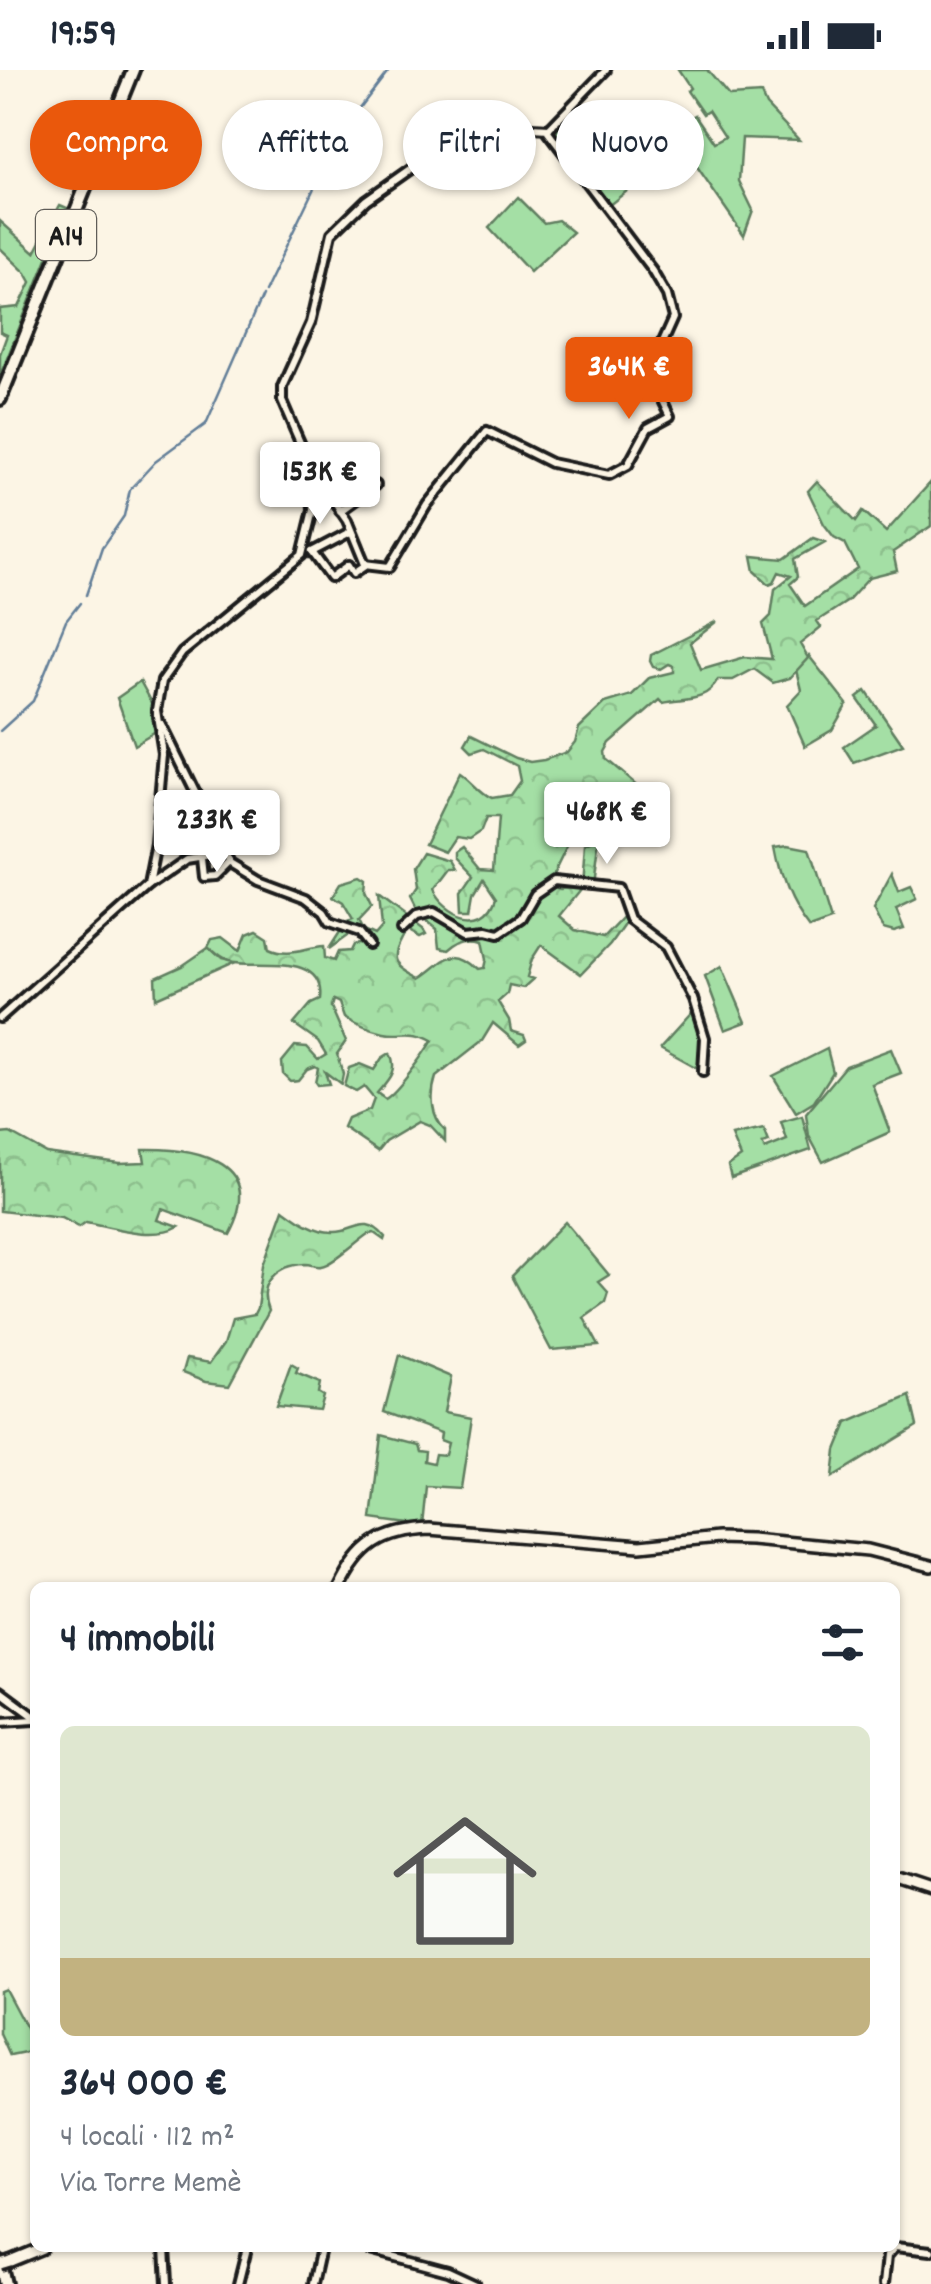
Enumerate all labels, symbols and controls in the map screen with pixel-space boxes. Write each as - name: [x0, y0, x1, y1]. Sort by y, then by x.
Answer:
- text: 19:59: [50, 8, 117, 63]
- chip: Compra: [30, 100, 202, 190]
- chip: Affitta: [222, 100, 383, 190]
- chip: Filtri: [403, 100, 536, 190]
- chip: Nuovo: [556, 100, 704, 190]
- road number: A14: [36, 210, 96, 260]
- pin: 364K €: [548, 337, 710, 422]
- text: 364K €: [587, 346, 671, 392]
- pin: 153K €: [239, 442, 401, 527]
- text: 153K €: [282, 451, 358, 497]
- pin: 468K €: [526, 782, 688, 867]
- pin: 233K €: [136, 790, 298, 875]
- text: 468K €: [566, 791, 648, 837]
- text: 233K €: [176, 799, 258, 845]
- text: 4 immobili: [60, 1612, 215, 1672]
- icon: filters: [815, 1615, 870, 1670]
- icon: home: [375, 1791, 555, 1971]
- text: 364 000 €: [60, 2056, 228, 2116]
- text: 4 locali · 112 m²: [60, 2116, 235, 2162]
- text: Via Torre Memè: [60, 2162, 242, 2208]

